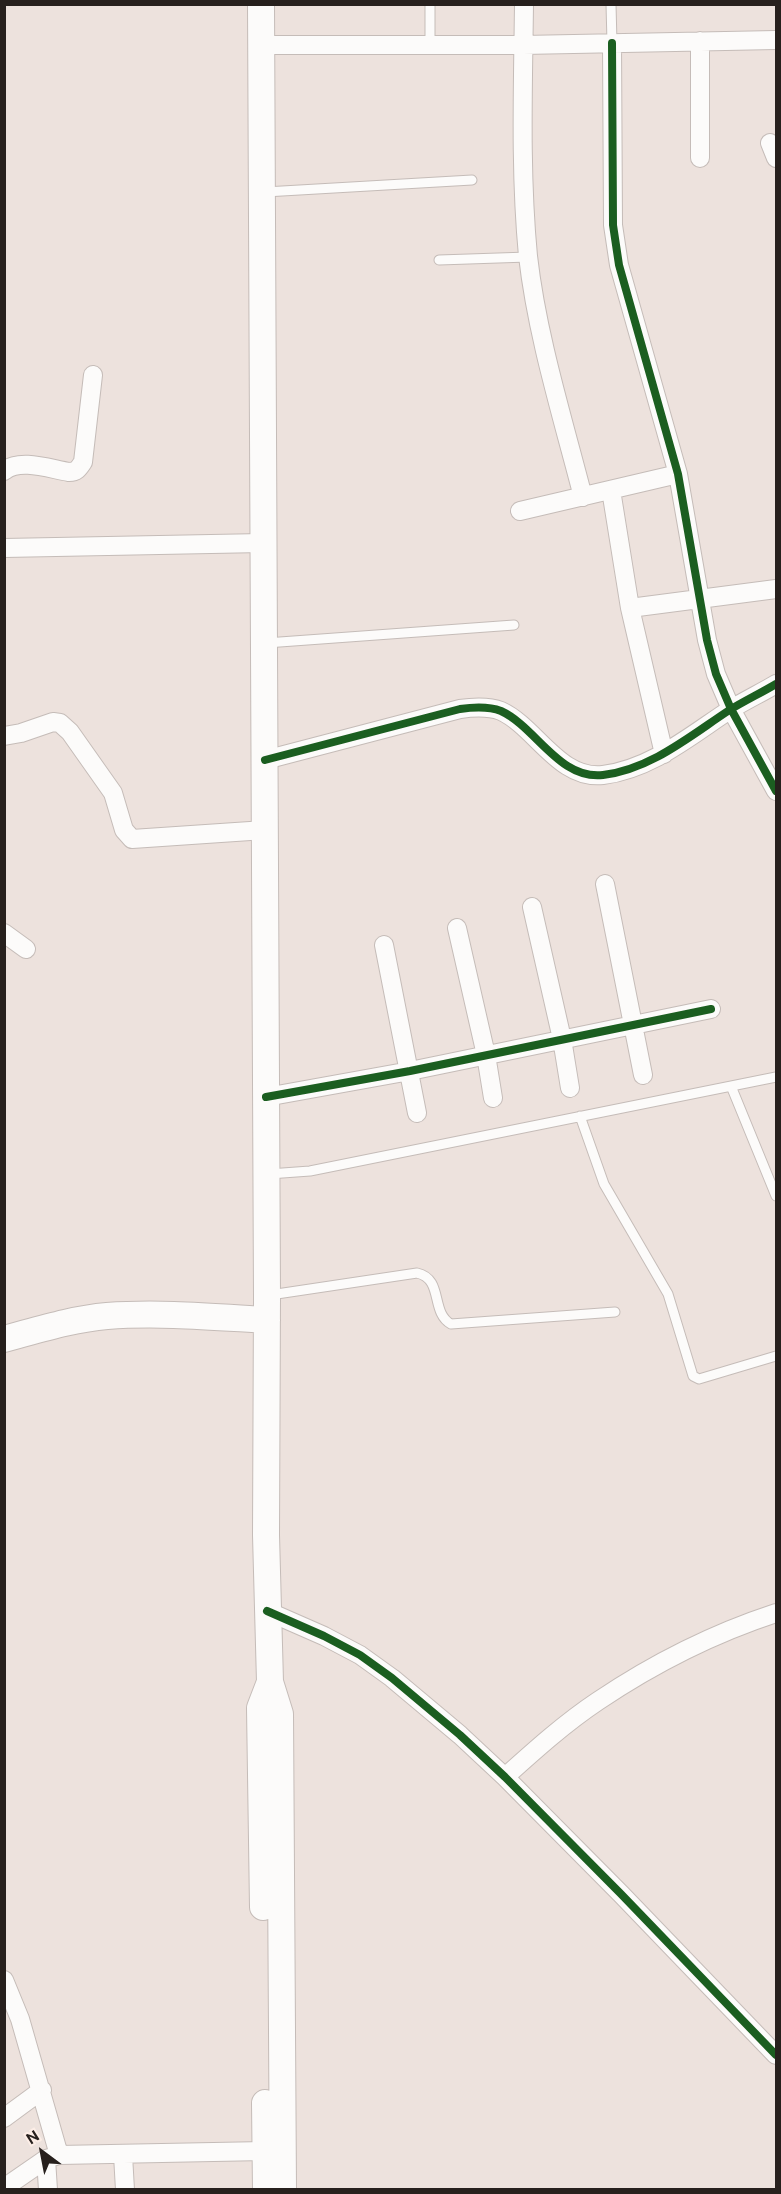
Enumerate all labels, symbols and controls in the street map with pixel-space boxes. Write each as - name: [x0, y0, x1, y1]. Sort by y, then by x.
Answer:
- north arrow: [12, 2122, 72, 2182]
- text: N: [23, 2126, 42, 2148]

